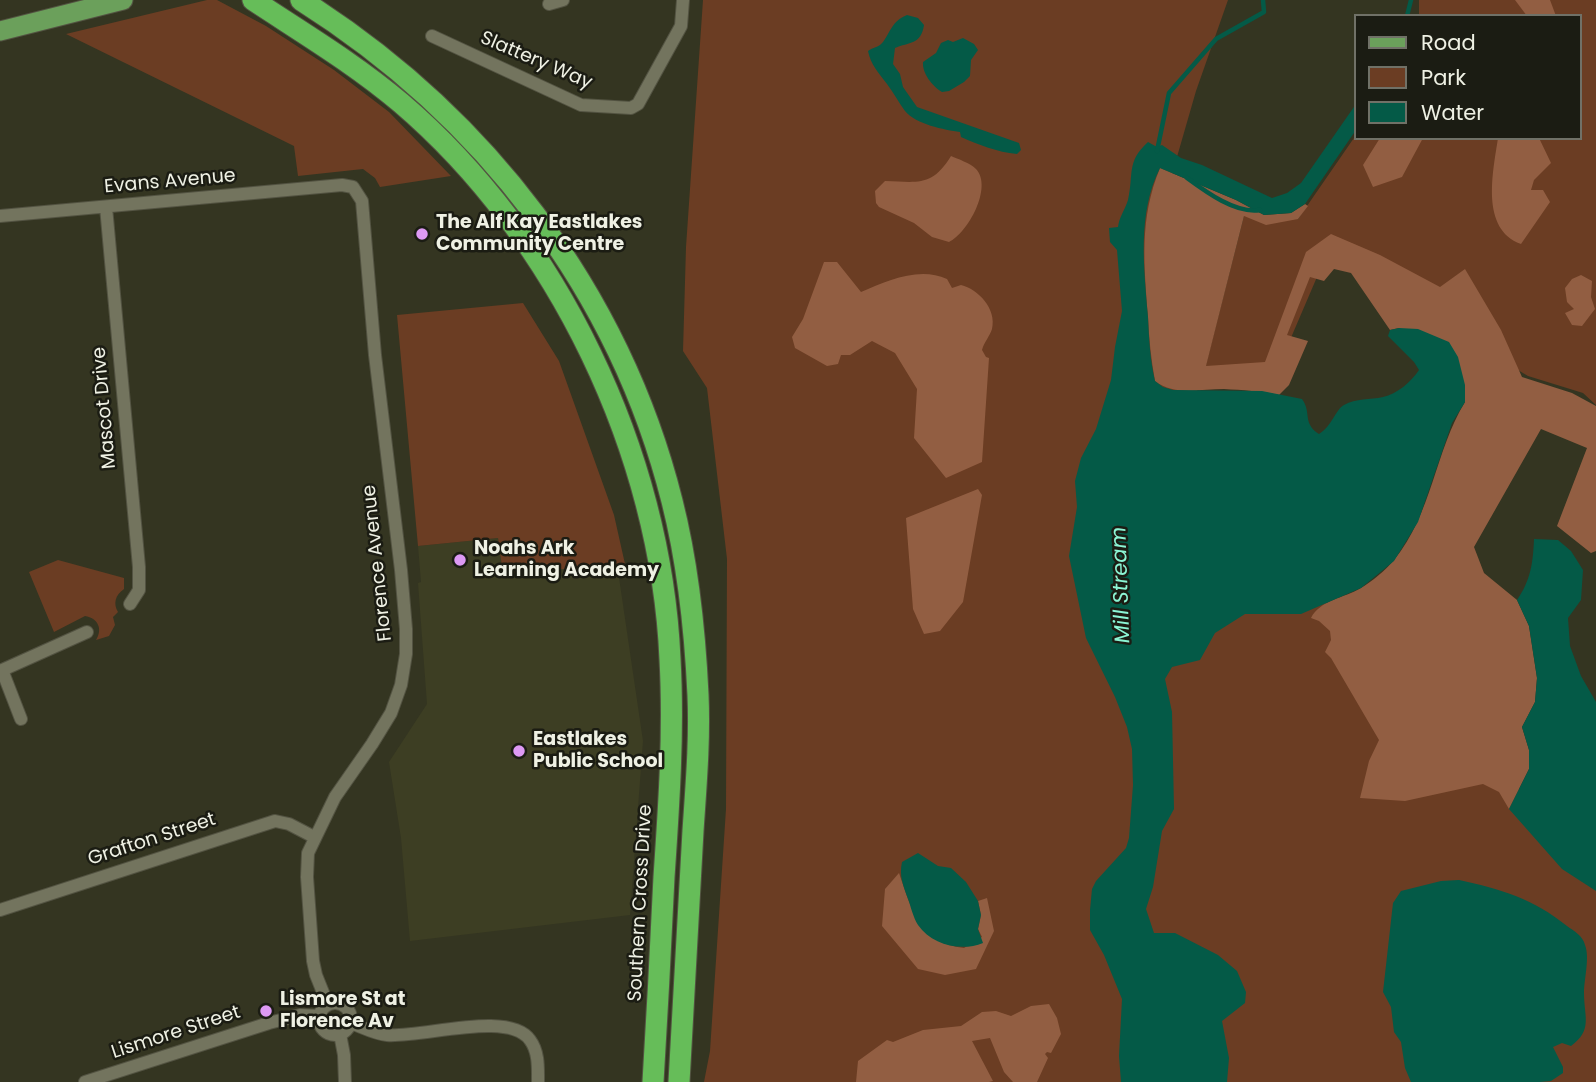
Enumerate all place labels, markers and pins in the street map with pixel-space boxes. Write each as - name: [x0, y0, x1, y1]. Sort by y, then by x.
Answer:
- place label: The Alf Kay Eastlakes Community Centre: [436, 212, 642, 256]
- marker: The Alf Kay Eastlakes Community Centre: [414, 226, 430, 242]
- place label: Noahs Ark Learning Academy: [474, 538, 659, 582]
- marker: Noahs Ark Learning Academy: [452, 552, 468, 568]
- place label: Eastlakes Public School: [533, 729, 663, 773]
- marker: Eastlakes Public School: [511, 743, 527, 759]
- place label: Lismore St at Florence Av: [280, 989, 405, 1033]
- marker: Lismore St at Florence Av: [258, 1003, 274, 1019]

